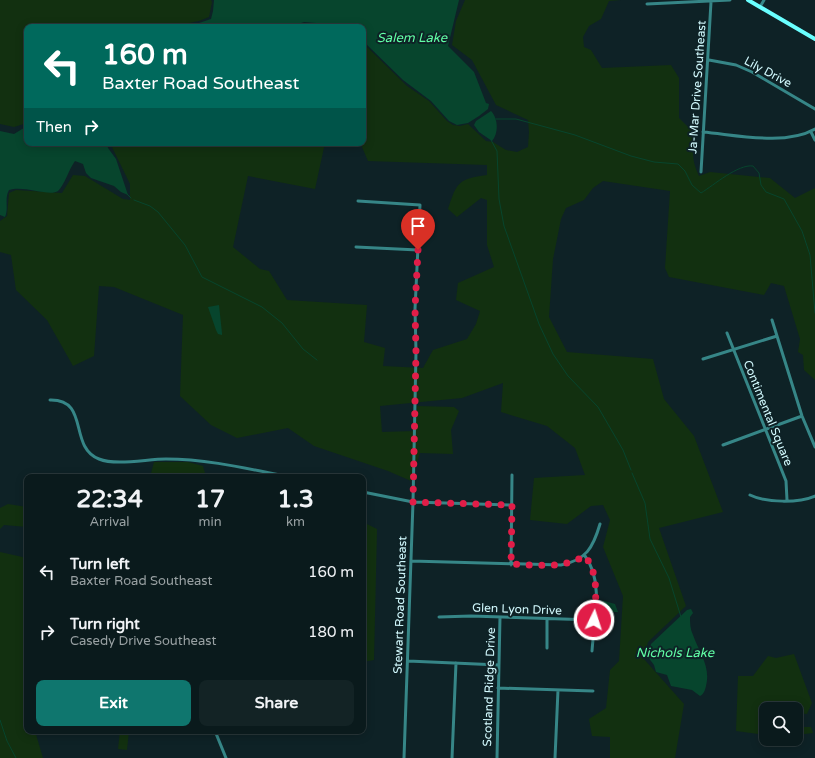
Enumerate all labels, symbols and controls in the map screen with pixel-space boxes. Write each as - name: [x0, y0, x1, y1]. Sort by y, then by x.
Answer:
- street label: Ja-Mar Drive Southeast: [685, 19, 709, 154]
- water label: Salem Lake: [377, 30, 448, 46]
- text: 160 m: [102, 38, 188, 72]
- icon: left: [36, 40, 88, 92]
- street label: Lily Drive: [742, 54, 794, 90]
- text: Baxter Road Southeast: [102, 72, 299, 94]
- icon: right: [80, 116, 102, 138]
- text: Then: [36, 118, 72, 136]
- pin: [401, 209, 435, 250]
- icon: arrive: [407, 215, 429, 237]
- street label: Contimental Square: [740, 358, 796, 468]
- text: 22:34: [76, 485, 143, 514]
- text: 17: [195, 485, 225, 514]
- text: 1.3: [277, 485, 314, 514]
- text: Arrival: [89, 514, 130, 530]
- text: min: [199, 514, 222, 530]
- text: km: [286, 514, 305, 530]
- street label: Stewart Road Southeast: [391, 535, 409, 674]
- text: Turn left: [70, 555, 130, 573]
- icon: left: [36, 561, 58, 583]
- text: 160 m: [308, 563, 354, 581]
- text: Baxter Road Southeast: [70, 573, 213, 589]
- position arrow: [573, 599, 615, 641]
- street label: Glen Lyon Drive: [472, 600, 562, 618]
- text: Turn right: [70, 615, 140, 633]
- icon: right: [36, 621, 58, 643]
- text: 180 m: [308, 623, 354, 641]
- street label: Scotland Ridge Drive: [480, 627, 498, 747]
- text: Casedy Drive Southeast: [70, 633, 216, 649]
- water label: Nichols Lake: [636, 645, 715, 661]
- button: Exit: [36, 680, 191, 726]
- button: Share: [199, 680, 354, 726]
- map controls: [759, 702, 803, 746]
- button: search: [759, 702, 803, 746]

